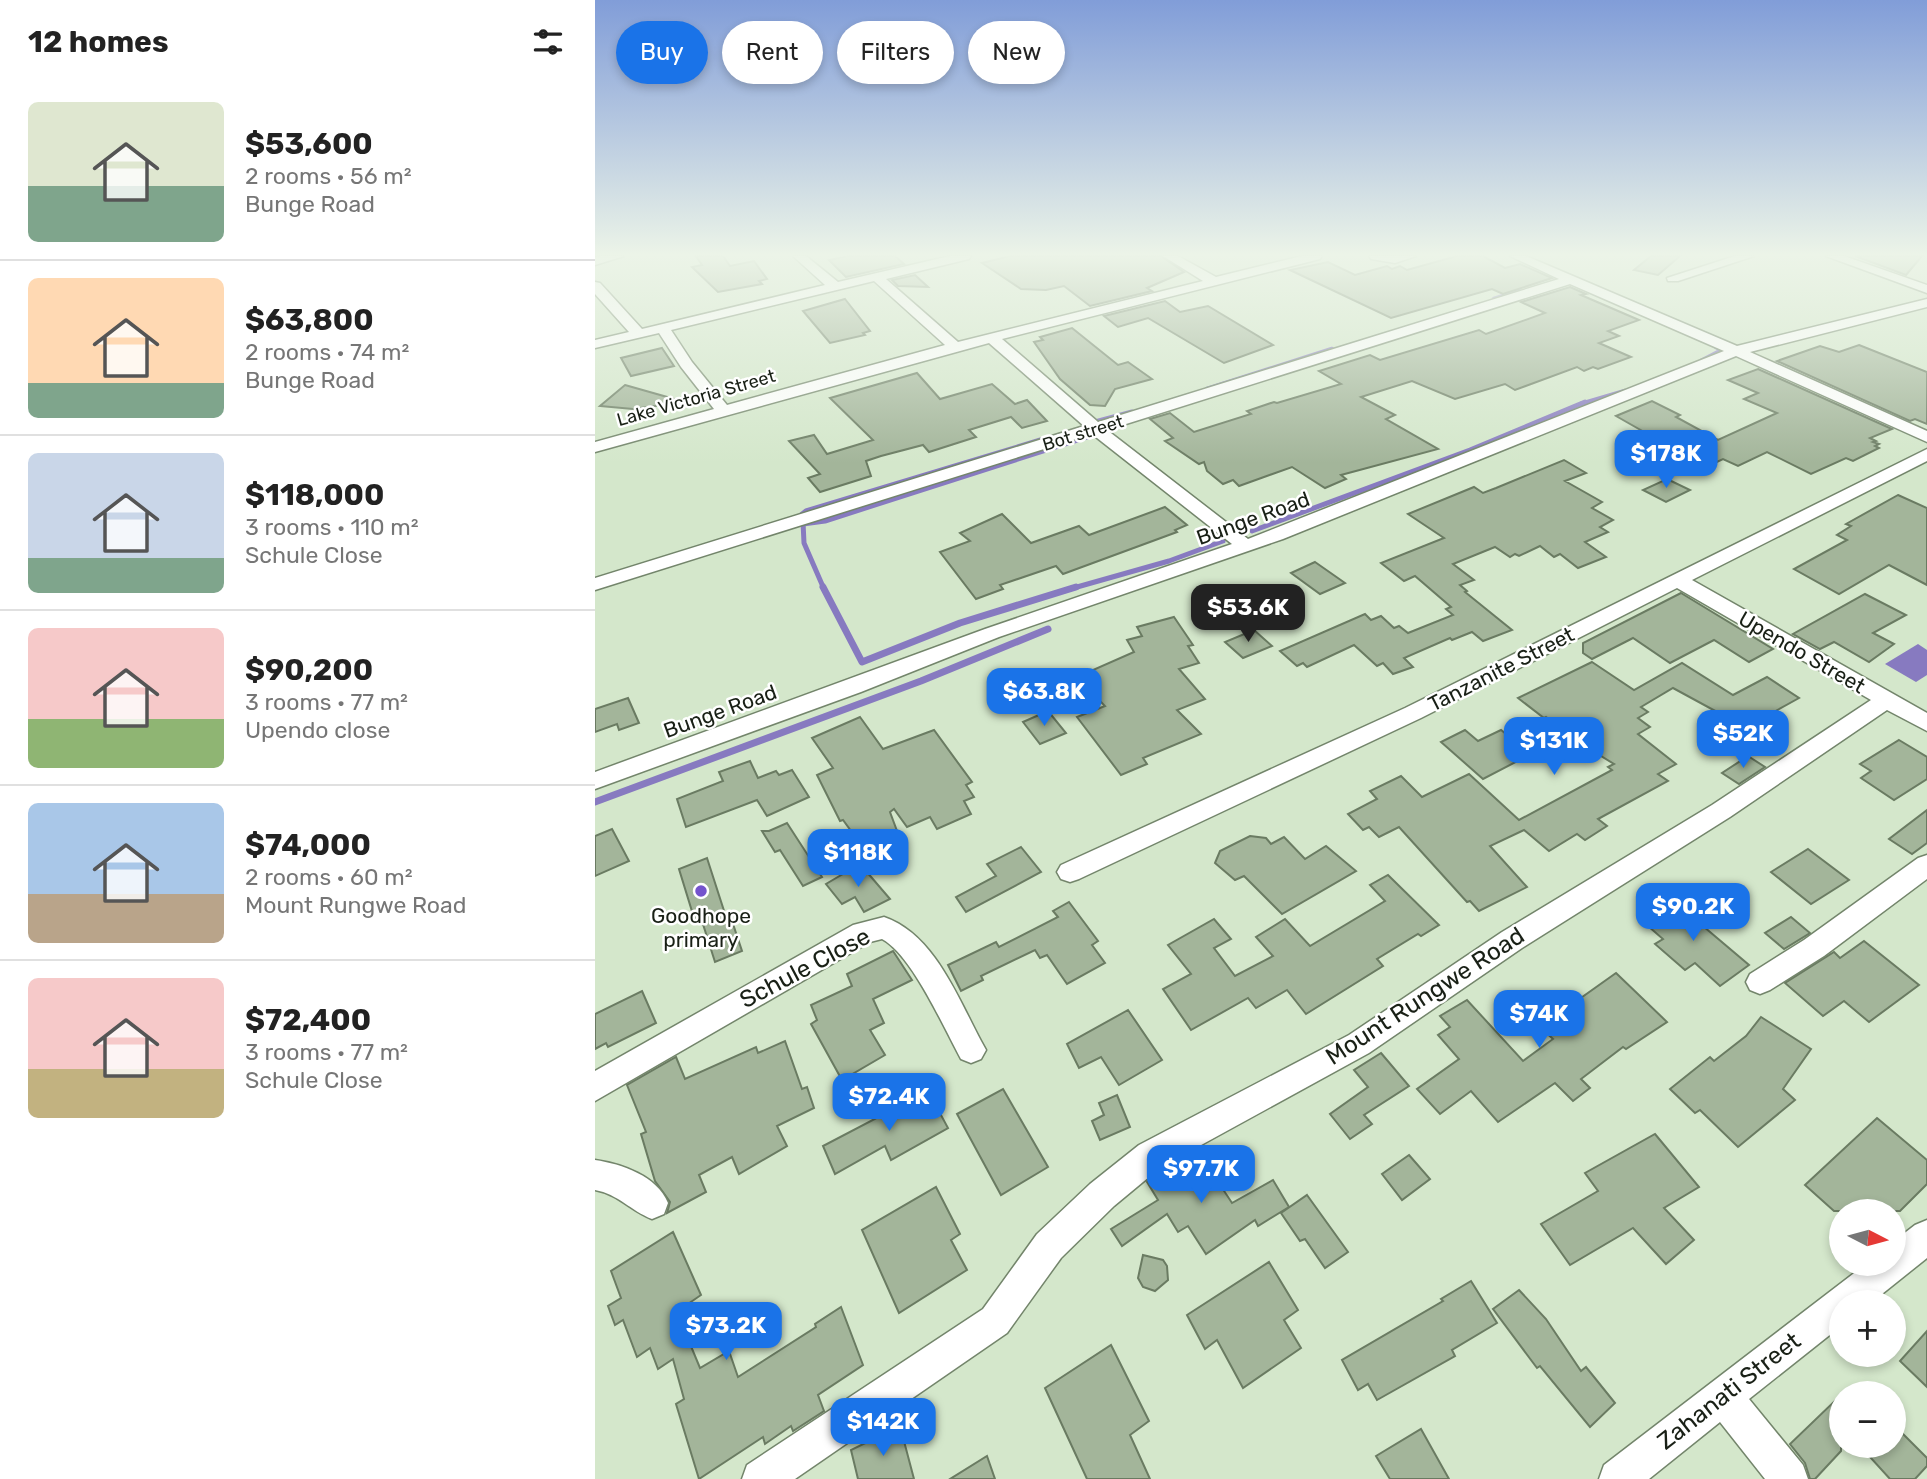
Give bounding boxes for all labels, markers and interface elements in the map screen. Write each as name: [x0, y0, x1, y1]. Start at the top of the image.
chip: Buy: [616, 21, 708, 84]
chip: Rent: [722, 21, 823, 84]
chip: Filters: [837, 21, 954, 84]
chip: New: [968, 21, 1065, 84]
icon: filters: [529, 23, 567, 61]
text: 12 homes: [28, 24, 169, 60]
text: $53,600: [245, 126, 373, 162]
icon: home: [84, 130, 168, 214]
text: 2 rooms · 56 m²: [245, 162, 412, 190]
text: Bunge Road: [245, 190, 375, 218]
text: $63,800: [245, 302, 374, 338]
icon: home: [84, 306, 168, 390]
text: 2 rooms · 74 m²: [245, 338, 409, 366]
street label: Lake Victoria Street: [614, 365, 778, 431]
text: Bunge Road: [245, 366, 375, 394]
street label: Bot street: [1040, 410, 1126, 456]
pin: $178K: [1617, 430, 1715, 490]
text: $178K: [1631, 439, 1701, 467]
text: $118,000: [245, 477, 384, 513]
icon: home: [84, 481, 168, 565]
street label: Bunge Road: [1193, 486, 1313, 550]
text: 3 rooms · 110 m²: [245, 513, 419, 541]
text: Schule Close: [245, 541, 383, 569]
pin: $53.6K: [1191, 584, 1305, 644]
text: $53.6K: [1207, 593, 1289, 621]
street label: Upendo Street: [1734, 606, 1870, 698]
street label: Tanzanite Street: [1424, 621, 1578, 717]
text: $90,200: [245, 652, 373, 688]
icon: home: [84, 656, 168, 740]
pin: $63.8K: [987, 668, 1101, 728]
text: $63.8K: [1003, 677, 1085, 705]
street label: Bunge Road: [660, 679, 780, 743]
text: 3 rooms · 77 m²: [245, 688, 408, 716]
pin: $52K: [1702, 710, 1784, 770]
text: Upendo close: [245, 716, 390, 744]
pin: $131K: [1505, 718, 1603, 777]
text: $52K: [1713, 719, 1773, 747]
text: $131K: [1520, 726, 1588, 754]
text: $74,000: [245, 827, 371, 863]
pin: $118K: [809, 830, 907, 889]
icon: home: [84, 831, 168, 915]
text: $118K: [823, 838, 893, 866]
text: 2 rooms · 60 m²: [245, 863, 413, 891]
marker: Goodhope primary: [693, 883, 709, 899]
pin: $90.2K: [1636, 884, 1750, 943]
text: Mount Rungwe Road: [245, 891, 466, 919]
text: $90.2K: [1652, 892, 1734, 920]
place label: Goodhope primary: [651, 903, 751, 952]
street label: Mount Rungwe Road: [1320, 921, 1530, 1071]
street label: Schule Close: [735, 922, 875, 1014]
pin: $74K: [1498, 990, 1580, 1050]
text: $74K: [1510, 999, 1568, 1027]
text: $72,400: [245, 1002, 371, 1038]
icon: home: [84, 1006, 168, 1090]
text: 3 rooms · 77 m²: [245, 1038, 408, 1066]
text: Schule Close: [245, 1066, 383, 1094]
pin: $72.4K: [832, 1074, 946, 1133]
text: $72.4K: [849, 1082, 929, 1110]
pin: $97.7K: [1144, 1146, 1258, 1205]
text: $97.7K: [1163, 1154, 1239, 1182]
north arrow: [1829, 1199, 1906, 1276]
map controls: [1829, 1199, 1906, 1458]
button: +: [1829, 1290, 1906, 1367]
pin: $73.2K: [669, 1302, 783, 1362]
text: $73.2K: [686, 1311, 766, 1339]
street label: Zahanati Street: [1652, 1327, 1806, 1455]
button: −: [1829, 1381, 1906, 1458]
pin: $142K: [834, 1398, 932, 1458]
text: $142K: [847, 1407, 919, 1435]

